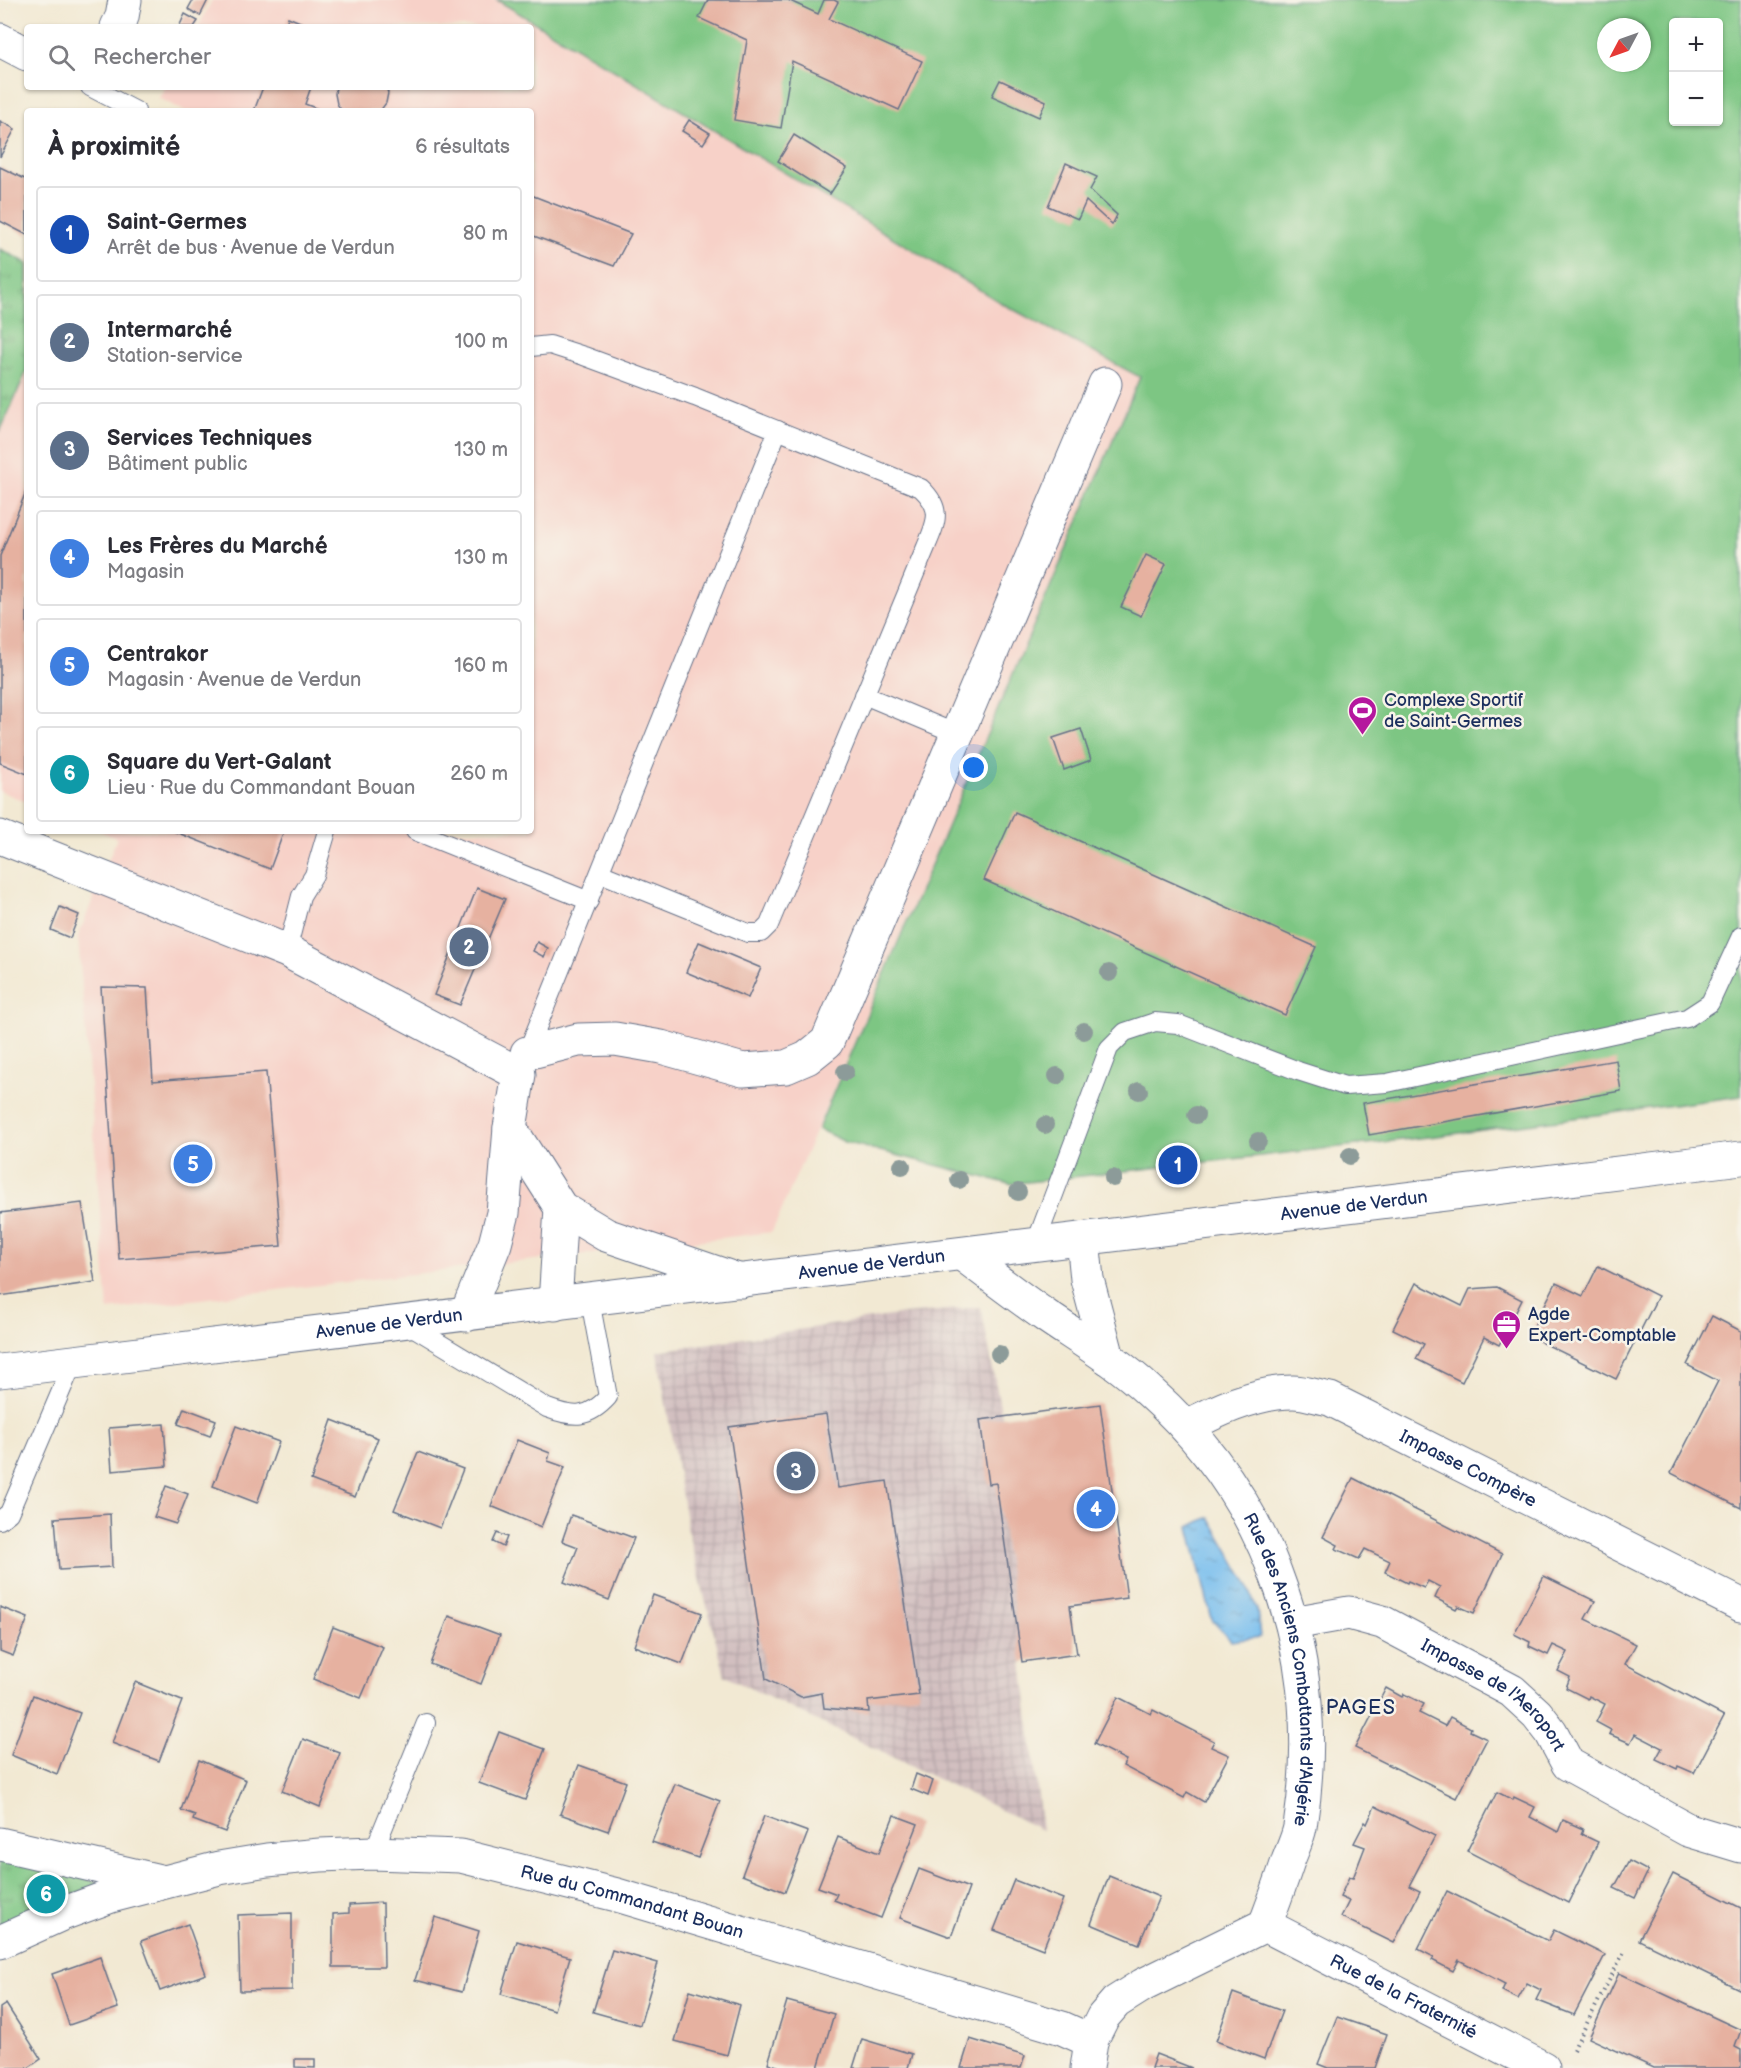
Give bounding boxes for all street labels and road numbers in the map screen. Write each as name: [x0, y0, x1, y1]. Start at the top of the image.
street label: Avenue de Verdun: [1279, 1186, 1429, 1225]
street label: Avenue de Verdun: [797, 1245, 946, 1284]
street label: Avenue de Verdun: [314, 1304, 464, 1343]
street label: Impasse Compère: [1396, 1425, 1541, 1512]
street label: Rue des Anciens Combattants d'Algérie: [1239, 1509, 1317, 1828]
street label: Impasse de l'Aeroport: [1418, 1634, 1570, 1755]
street label: Rue du Commandant Bouan: [518, 1861, 746, 1943]
street label: Rue de la Fraternité: [1327, 1950, 1481, 2043]

